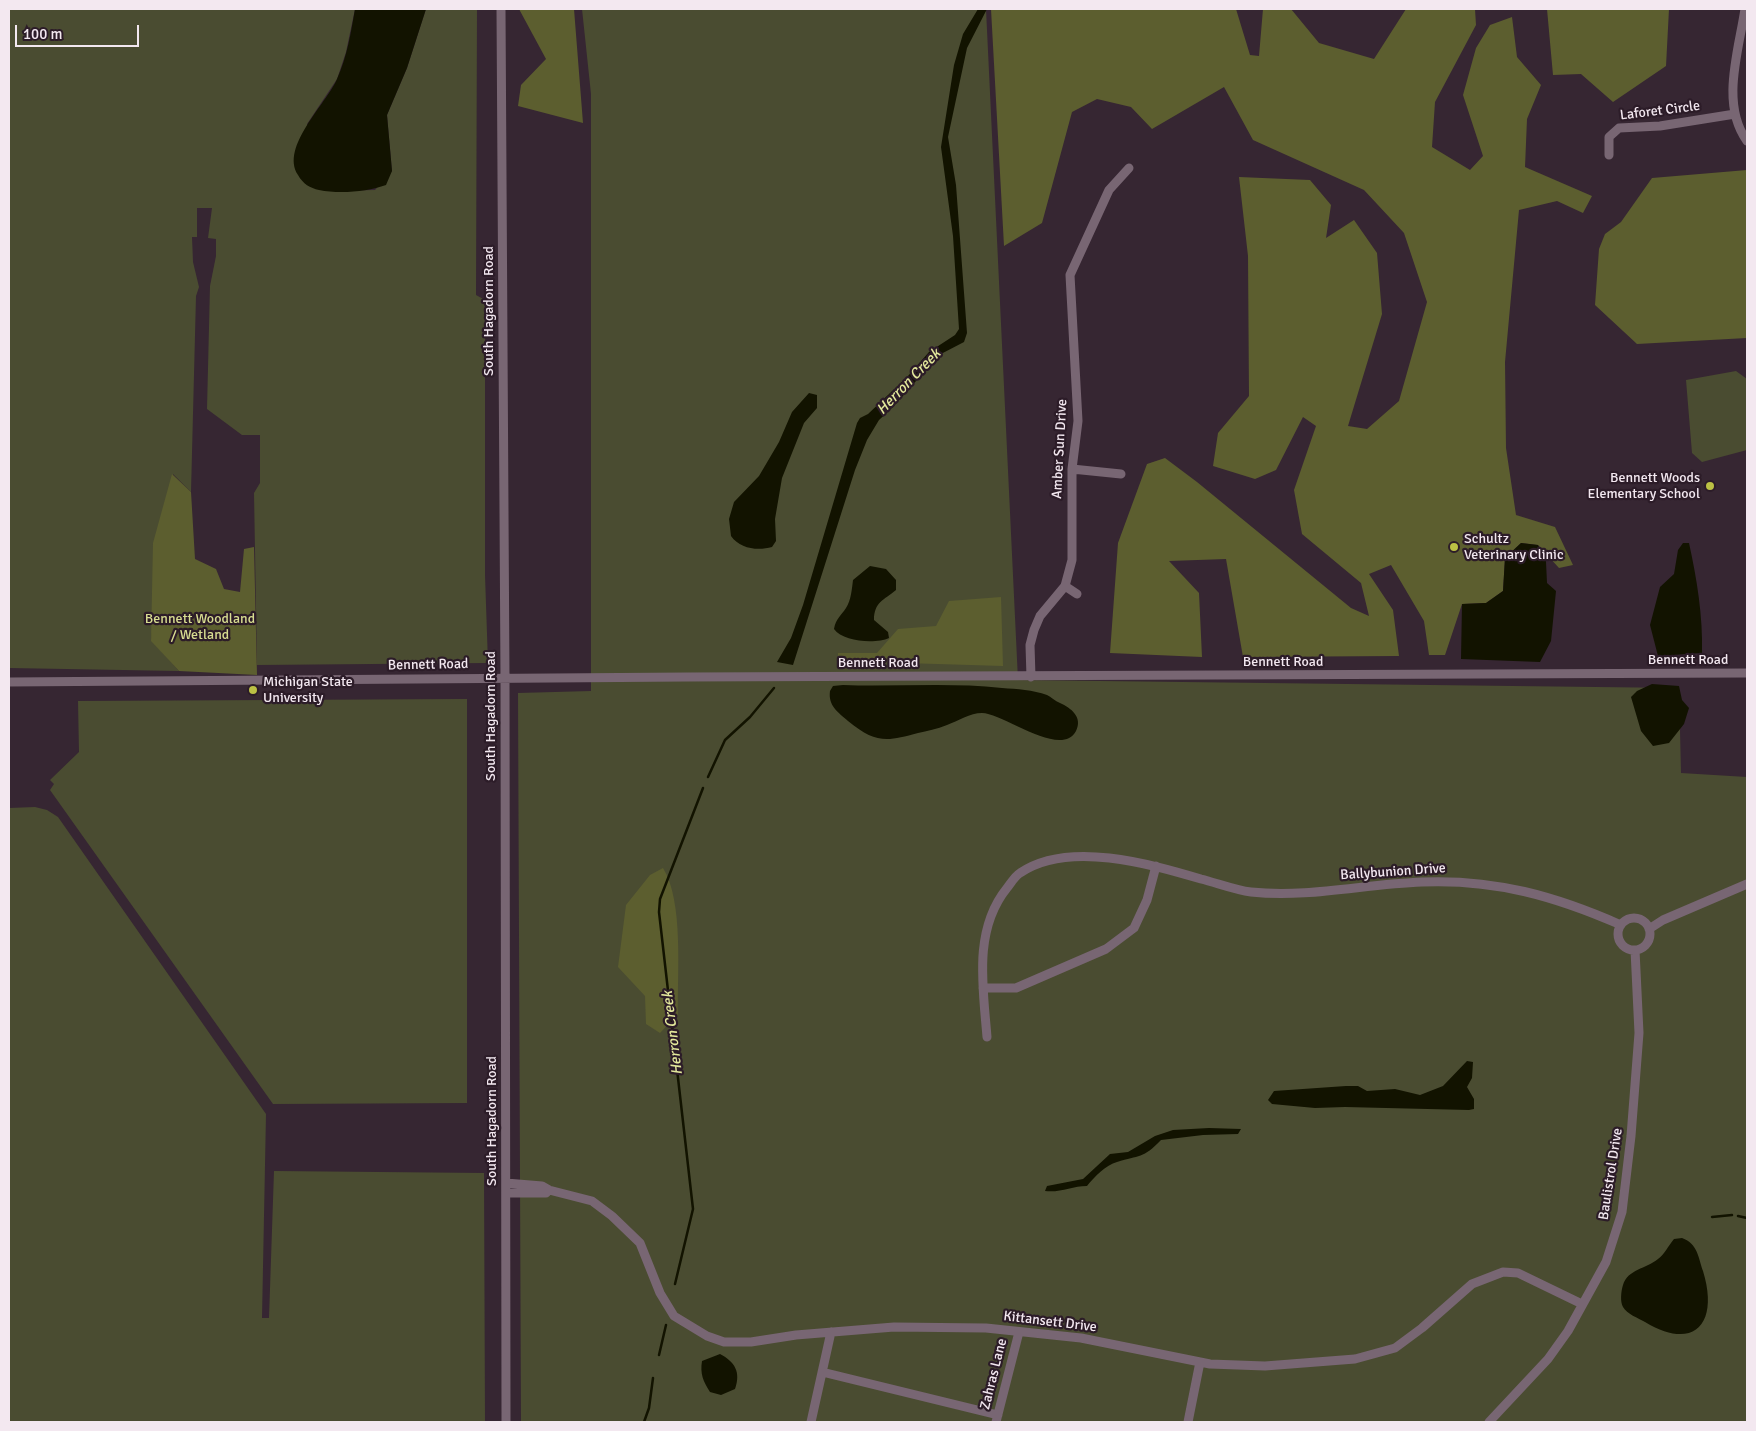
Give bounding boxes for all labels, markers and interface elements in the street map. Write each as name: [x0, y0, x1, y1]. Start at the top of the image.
scale bar: [18, 15, 141, 47]
text: 100 m: [23, 25, 63, 43]
street label: Laforet Circle: [1619, 98, 1701, 124]
street label: South Hagadorn Road: [481, 246, 497, 376]
water label: Herron Creek: [873, 345, 945, 419]
street label: Amber Sun Drive: [1049, 399, 1071, 499]
place label: Bennett Woods Elementary School: [1587, 470, 1700, 502]
marker: Bennett Woods Elementary School: [1704, 480, 1716, 492]
place label: Schultz Veterinary Clinic: [1464, 531, 1563, 564]
marker: Schultz Veterinary Clinic: [1448, 541, 1460, 553]
park label: Bennett Woodland / Wetland: [145, 611, 255, 644]
street label: South Hagadorn Road: [483, 651, 499, 781]
street label: Bennett Road: [1648, 652, 1728, 668]
street label: Bennett Road: [1243, 654, 1323, 670]
street label: Bennett Road: [838, 655, 918, 671]
street label: Bennett Road: [388, 656, 468, 674]
place label: Michigan State University: [263, 674, 353, 706]
marker: Michigan State University: [247, 684, 259, 696]
street label: Ballybunion Drive: [1340, 860, 1446, 884]
water label: Herron Creek: [659, 990, 687, 1076]
street label: South Hagadorn Road: [484, 1056, 500, 1186]
street label: Baulistrol Drive: [1595, 1127, 1627, 1221]
street label: Kittansett Drive: [1002, 1308, 1098, 1336]
street label: Zahras Lane: [977, 1337, 1011, 1411]

